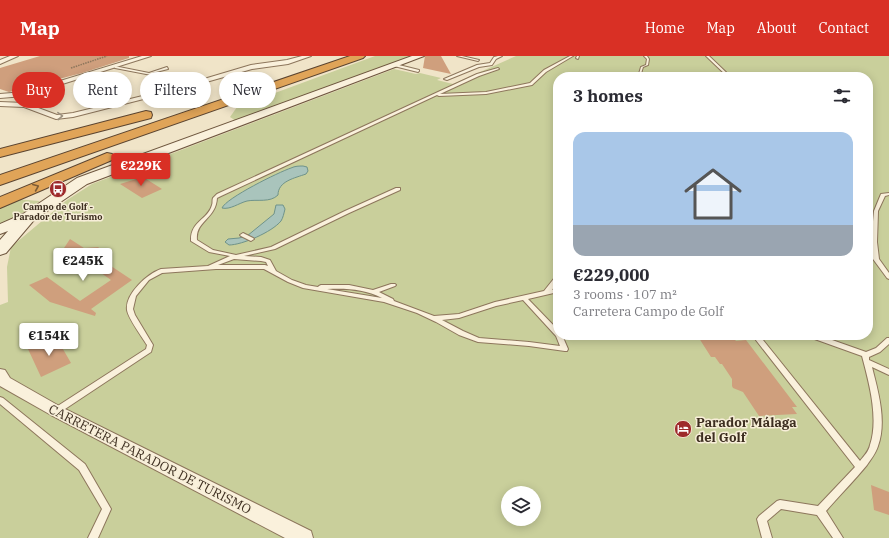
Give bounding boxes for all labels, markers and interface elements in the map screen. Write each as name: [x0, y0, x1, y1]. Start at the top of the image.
text: Map: [20, 16, 60, 40]
text: Home: [645, 19, 684, 37]
text: Map: [706, 19, 735, 37]
text: About: [757, 19, 796, 37]
text: Contact: [818, 19, 869, 37]
chip: Buy: [12, 72, 65, 108]
chip: Rent: [73, 72, 132, 108]
chip: Filters: [140, 72, 211, 108]
chip: New: [219, 72, 276, 108]
text: 3 homes: [573, 85, 643, 107]
icon: filters: [831, 85, 853, 107]
one-way arrow: [57, 111, 63, 120]
pin: €229K: [113, 153, 169, 187]
text: €229K: [120, 157, 162, 174]
icon: home: [677, 158, 749, 230]
bus stop icon: Campo de Golf - Parador de Turismo: [48, 179, 68, 199]
one-way arrow: [32, 184, 39, 192]
place label: Campo de Golf - Parador de Turismo: [13, 201, 103, 222]
pin: €245K: [55, 248, 111, 282]
text: €245K: [62, 252, 104, 269]
text: €229,000: [573, 264, 650, 286]
text: 3 rooms · 107 m²: [573, 286, 677, 303]
text: Carretera Campo de Golf: [573, 303, 724, 320]
pin: €154K: [21, 323, 77, 357]
text: €154K: [28, 327, 70, 344]
street label: CARRETERA PARADOR DE TURISMO: [46, 400, 254, 518]
place label: Parador Málaga del Golf: [696, 414, 797, 446]
hotel icon: Parador Málaga del Golf: [673, 419, 693, 439]
map controls: [501, 486, 541, 526]
button: layers: [501, 486, 541, 526]

